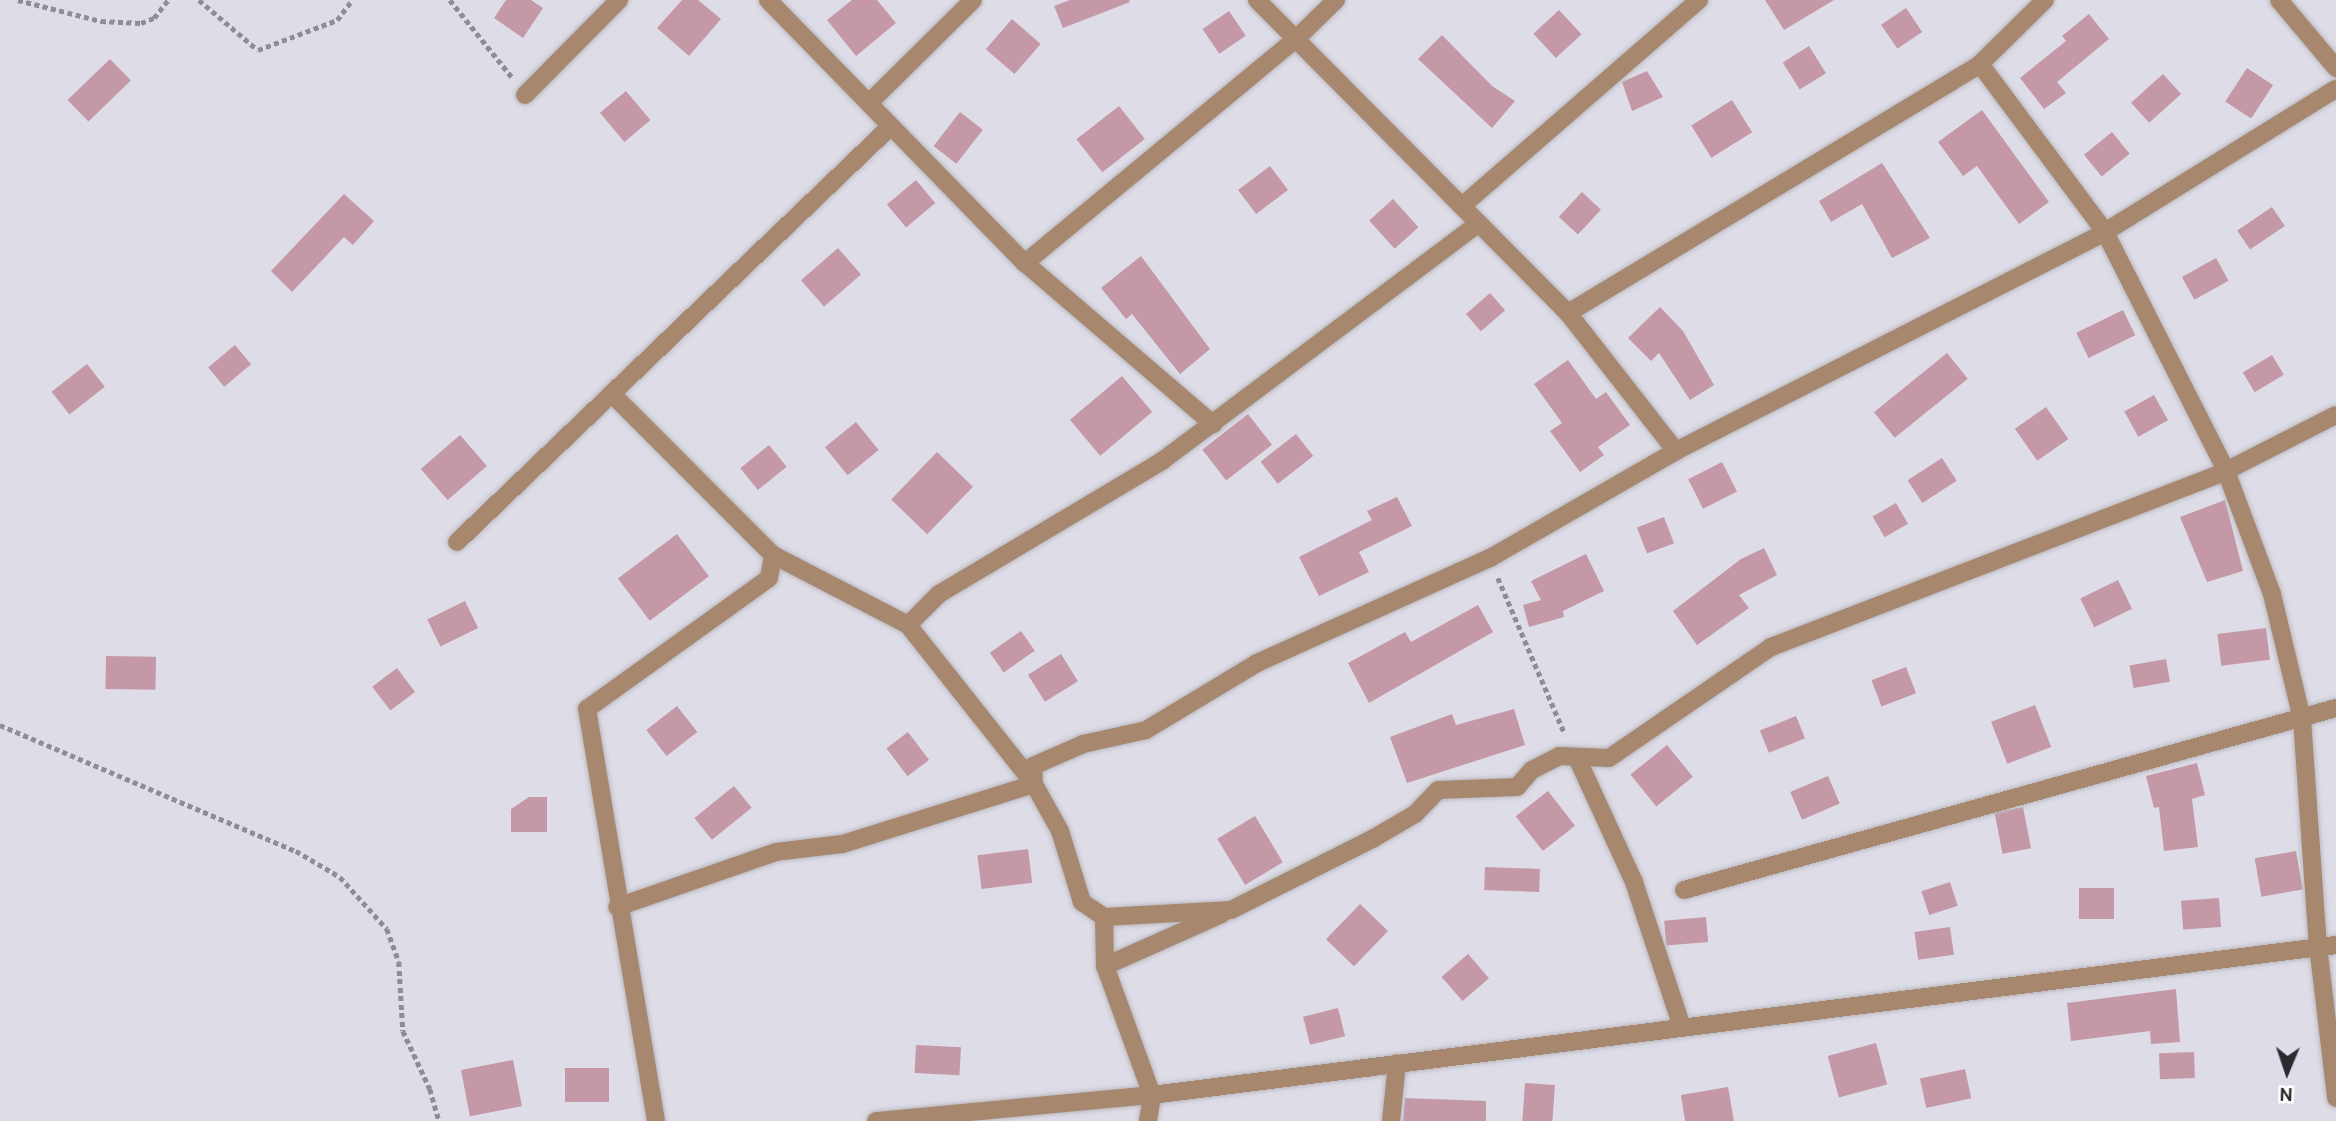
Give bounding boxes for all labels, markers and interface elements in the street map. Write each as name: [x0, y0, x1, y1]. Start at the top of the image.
north arrow: [2252, 1037, 2322, 1107]
text: N: [2279, 1081, 2294, 1105]

